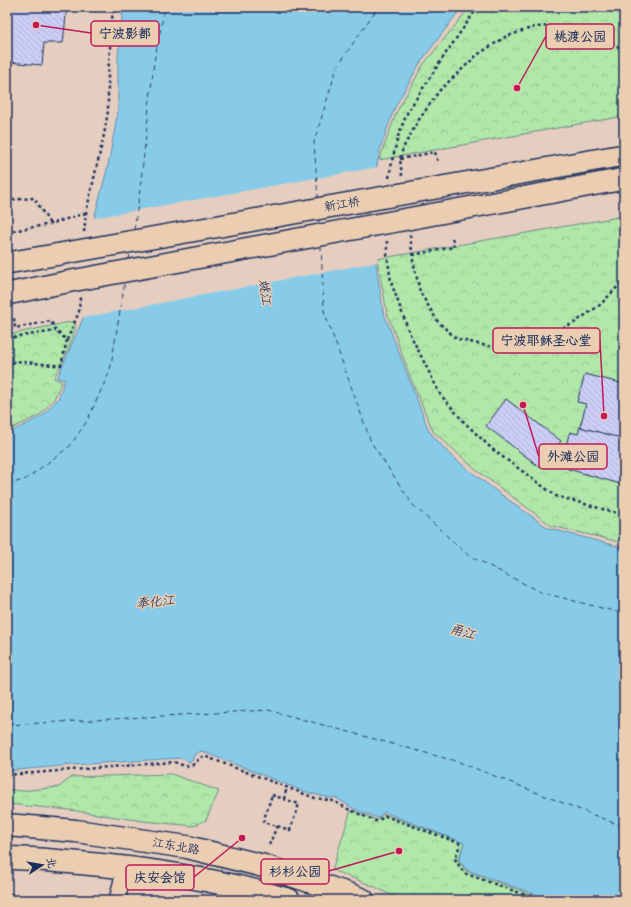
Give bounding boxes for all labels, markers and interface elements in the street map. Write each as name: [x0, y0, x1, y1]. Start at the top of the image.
callout: 宁波影都: [91, 21, 159, 46]
callout: 桃渡公园: [546, 24, 614, 49]
text: 宁波影都: [99, 25, 151, 43]
text: 桃渡公园: [554, 28, 606, 46]
street label: 新江桥: [323, 193, 362, 216]
water label: 姚江: [254, 278, 276, 307]
callout: 宁波耶稣圣心堂: [493, 328, 600, 353]
text: 宁波耶稣圣心堂: [500, 332, 592, 350]
callout: 外滩公园: [539, 444, 607, 469]
text: 外滩公园: [547, 448, 599, 466]
water label: 奉化江: [135, 591, 176, 613]
water label: 甬江: [448, 620, 479, 644]
street label: 江东北路: [151, 834, 201, 859]
north arrow: [22, 845, 62, 885]
text: 北: [43, 856, 60, 870]
callout: 杉杉公园: [261, 859, 329, 884]
text: 杉杉公园: [269, 863, 321, 881]
callout: 庆安会馆: [126, 865, 194, 890]
text: 庆安会馆: [134, 869, 186, 887]

